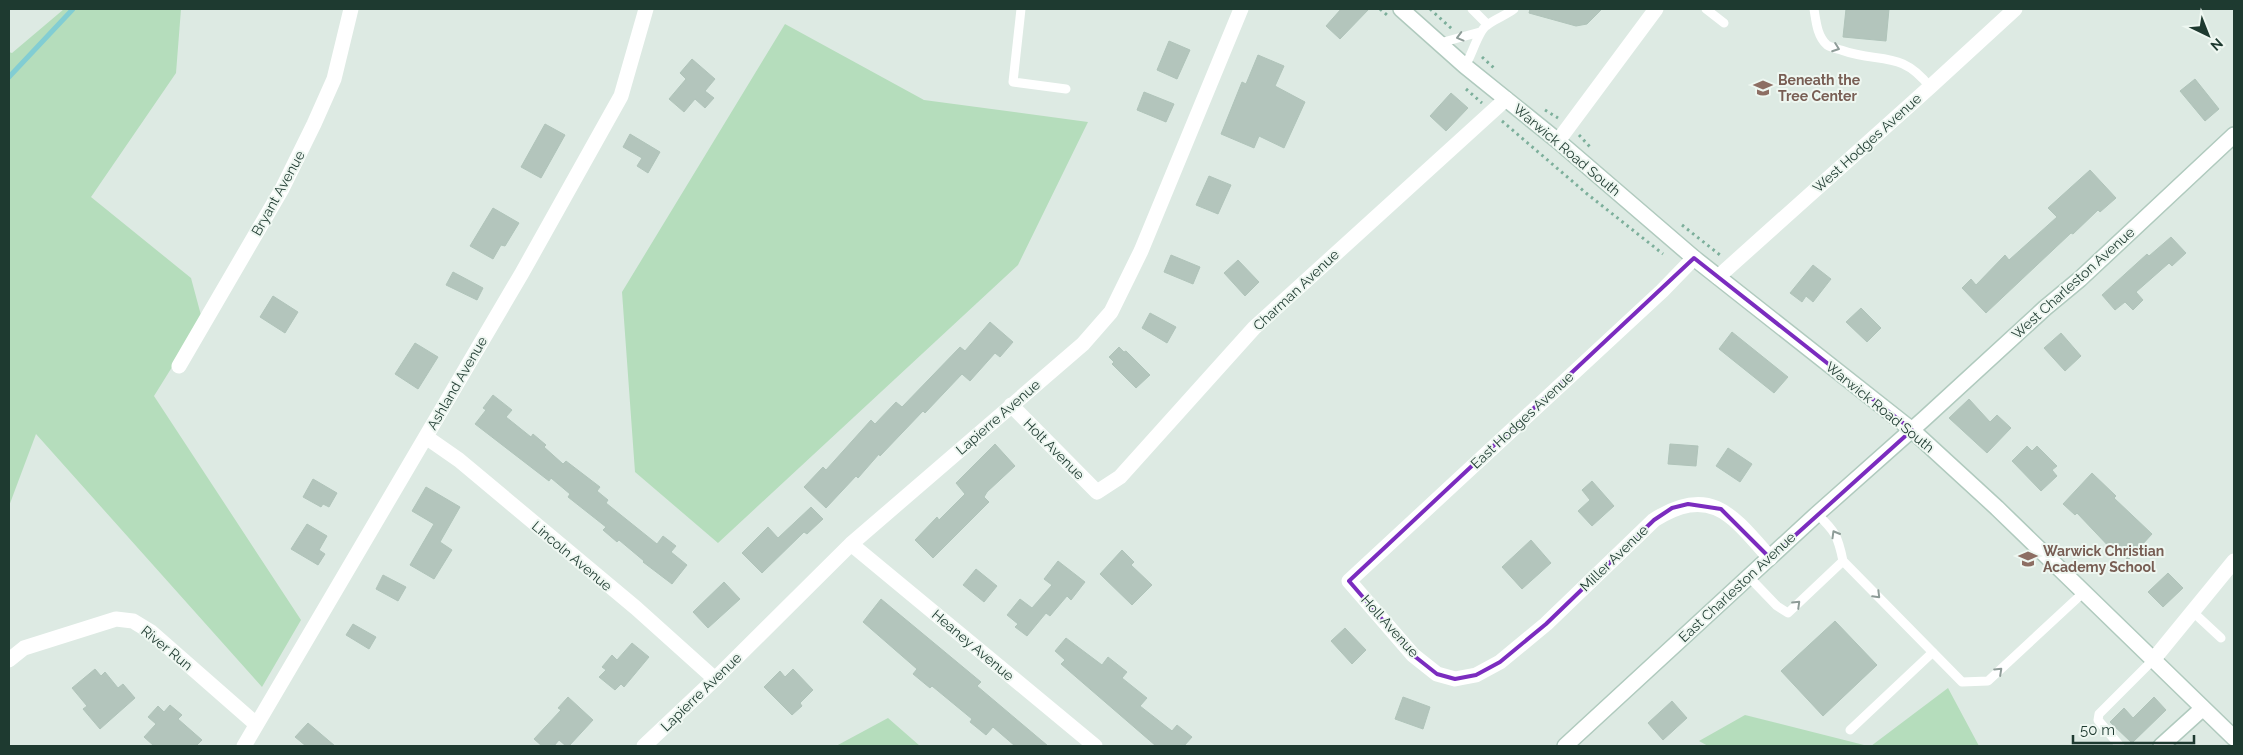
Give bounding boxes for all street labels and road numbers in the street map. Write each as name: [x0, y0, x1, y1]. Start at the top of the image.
street label: West Hodges Avenue: [1810, 90, 1924, 196]
street label: Warwick Road South: [1510, 101, 1624, 199]
street label: Bryant Avenue: [248, 148, 308, 238]
street label: West Charleston Avenue: [2008, 224, 2138, 342]
street label: Charman Avenue: [1250, 246, 1342, 334]
street label: Ashland Avenue: [424, 334, 490, 432]
street label: Warwick Road South: [1823, 358, 1937, 456]
street label: East Hodges Avenue: [1467, 368, 1577, 472]
street label: Lapierre Avenue: [953, 376, 1043, 458]
street label: Holt Avenue: [1020, 415, 1088, 483]
street label: Lincoln Avenue: [529, 518, 615, 594]
street label: Miller Avenue: [1577, 522, 1651, 594]
street label: East Charleston Avenue: [1675, 529, 1799, 645]
street label: Holl Avenue: [1358, 592, 1422, 660]
street label: Heaney Avenue: [929, 606, 1017, 684]
street label: River Run: [138, 623, 196, 673]
street label: Lapierre Avenue: [657, 649, 745, 735]

